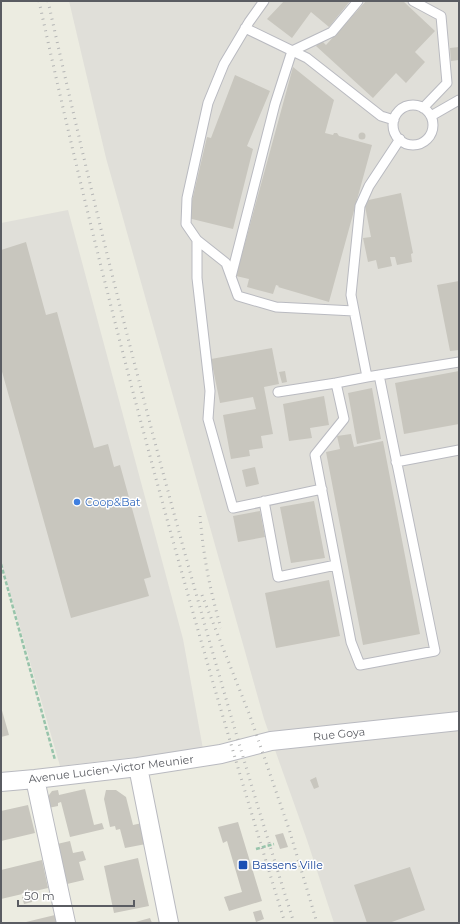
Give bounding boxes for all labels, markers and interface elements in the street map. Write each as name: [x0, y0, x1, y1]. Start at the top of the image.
place label: Coop&Bat: [85, 495, 141, 509]
marker: Coop&Bat: [72, 497, 82, 507]
street label: Rue Goya: [312, 724, 366, 744]
street label: Avenue Lucien-Victor Meunier: [28, 752, 194, 786]
place label: Bassens Ville: [252, 858, 323, 872]
marker: Bassens Ville: [237, 859, 249, 871]
scale bar: [18, 882, 134, 908]
text: 50 m: [24, 888, 55, 903]

